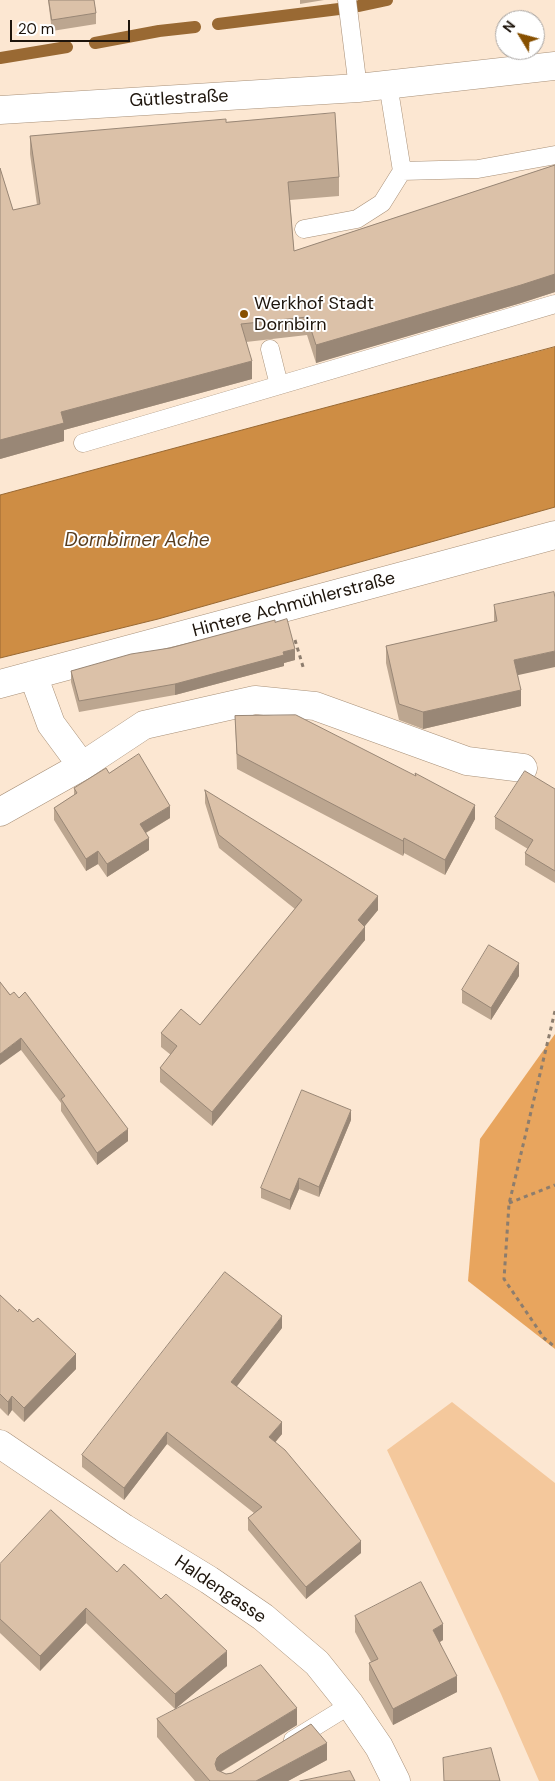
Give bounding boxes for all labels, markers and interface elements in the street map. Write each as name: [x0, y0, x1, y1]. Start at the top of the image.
scale bar: [12, 10, 132, 42]
north arrow: [495, 10, 545, 60]
text: N: [499, 17, 519, 36]
text: 20 m: [18, 19, 54, 39]
street label: Gütlestraße: [129, 86, 229, 112]
place label: Werkhof Stadt Dornbirn: [254, 293, 374, 336]
marker: Werkhof Stadt Dornbirn: [238, 308, 250, 320]
water label: Dornbirner Ache: [65, 530, 209, 552]
street label: Hintere Achmühlerstraße: [190, 568, 398, 642]
street label: Haldengasse: [170, 1551, 270, 1629]

